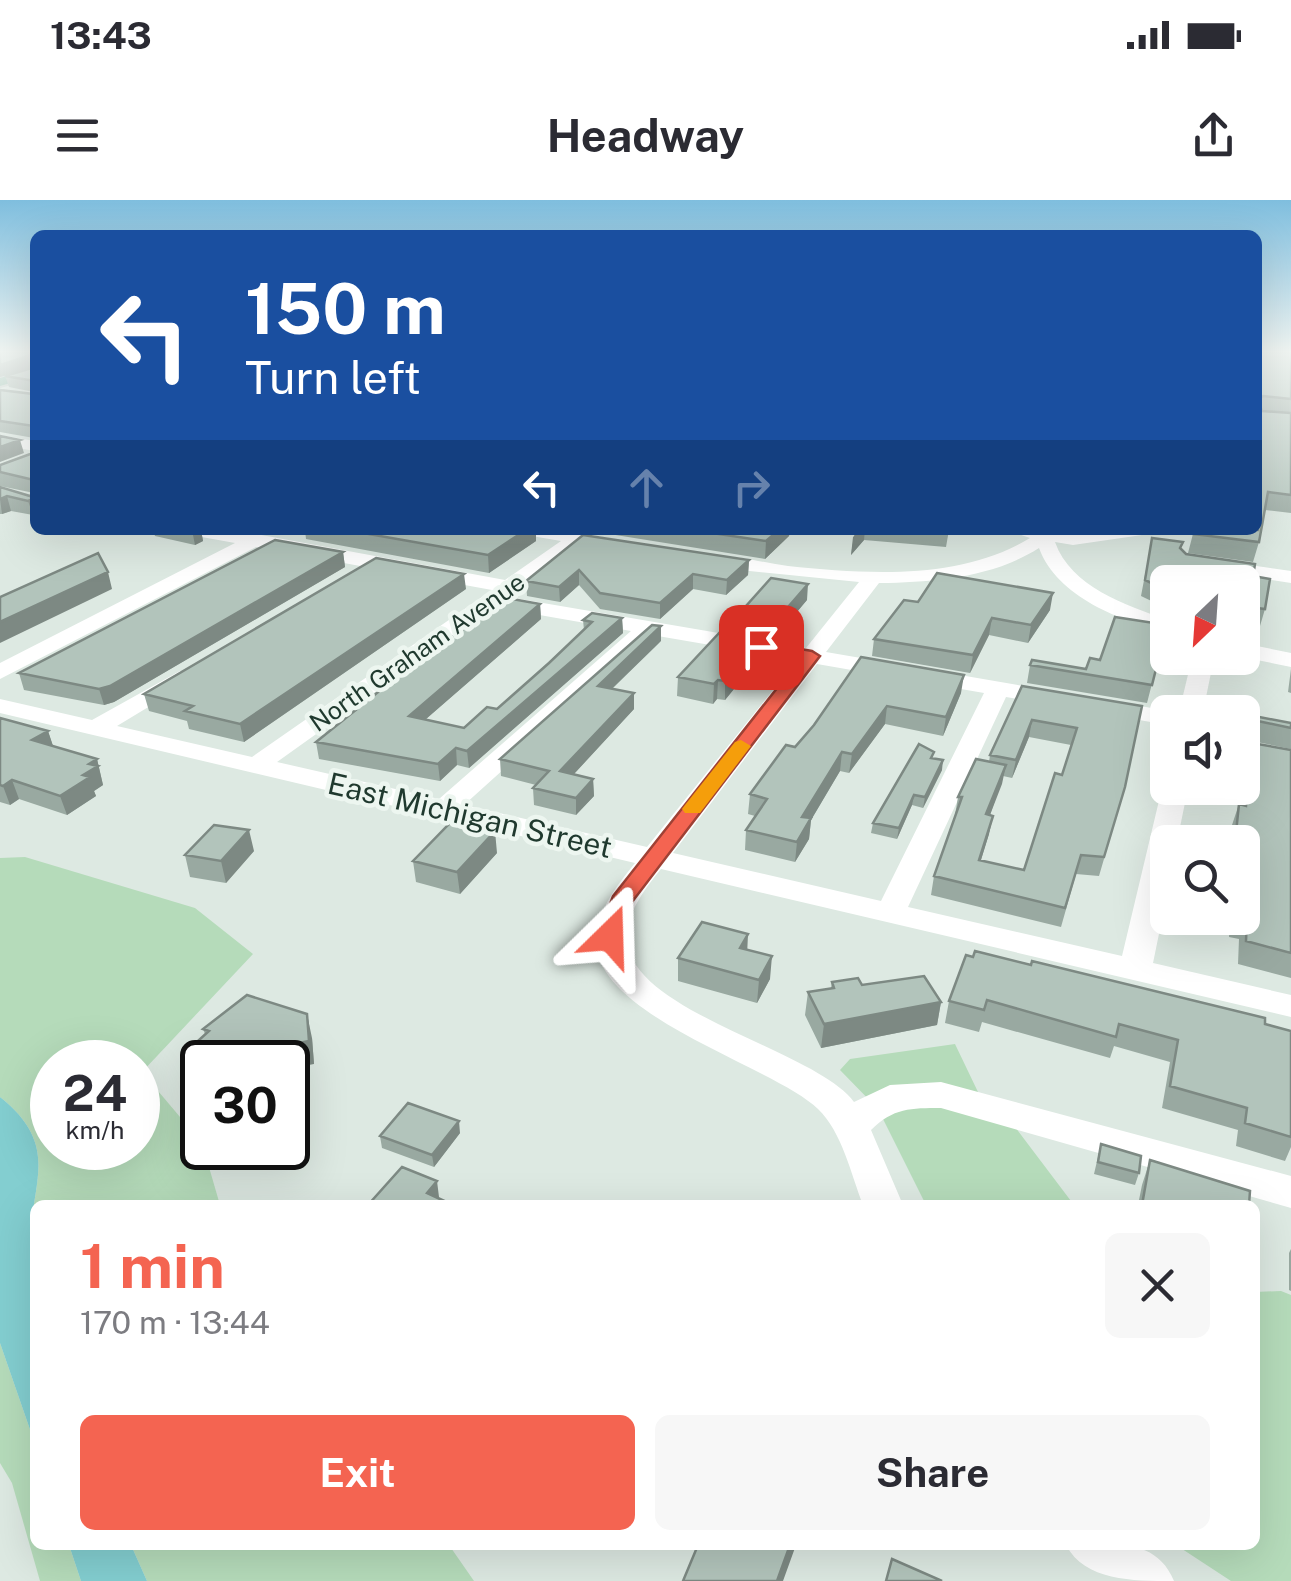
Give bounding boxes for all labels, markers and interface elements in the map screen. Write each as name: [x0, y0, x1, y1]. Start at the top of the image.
text: 13:43: [50, 13, 152, 58]
icon: menu: [50, 108, 105, 163]
icon: share: [1186, 108, 1241, 163]
text: Headway: [547, 109, 744, 162]
text: 150 m: [245, 267, 446, 350]
icon: left: [80, 270, 210, 400]
text: Turn left: [245, 351, 421, 404]
icon: left: [514, 460, 569, 515]
icon: ahead: [619, 460, 674, 515]
icon: right: [724, 460, 779, 515]
north arrow: [1150, 565, 1260, 675]
map controls: [1150, 565, 1260, 935]
street label: North Graham Avenue: [304, 566, 530, 738]
pin: [719, 605, 804, 690]
icon: arrive: [734, 620, 789, 675]
button: sound: [1150, 695, 1260, 805]
street label: East Michigan Street: [324, 765, 616, 865]
button: search: [1150, 825, 1260, 935]
position arrow: [558, 884, 662, 988]
speed limit sign: 30: [180, 1040, 310, 1170]
text: 24: [63, 1063, 127, 1122]
text: km/h: [66, 1115, 124, 1145]
text: 1 min: [80, 1231, 225, 1302]
button: close: [1105, 1233, 1210, 1338]
text: 170 m · 13:44: [80, 1304, 270, 1341]
button: Exit: [80, 1415, 635, 1530]
button: Share: [655, 1415, 1210, 1530]

